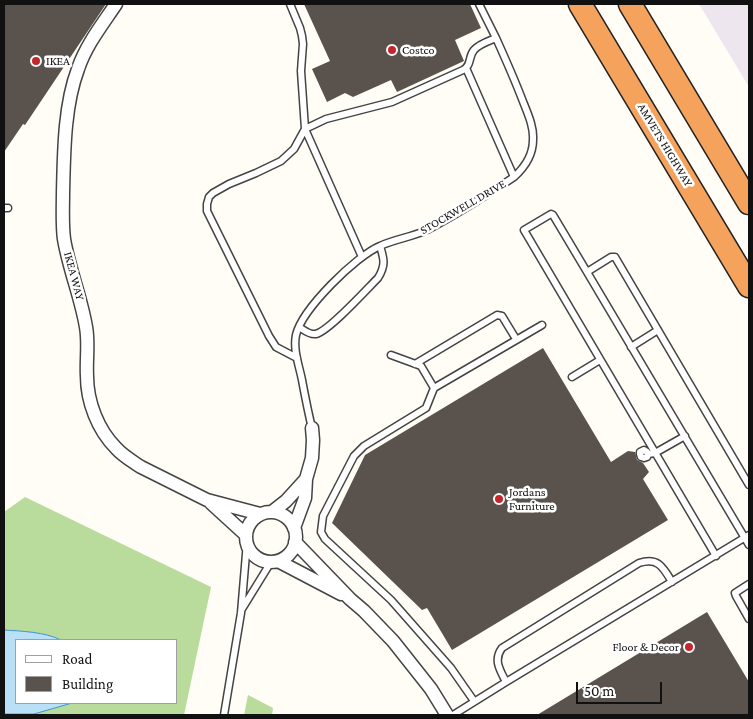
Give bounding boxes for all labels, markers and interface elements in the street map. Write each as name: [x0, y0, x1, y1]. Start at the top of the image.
place label: Costco: [402, 43, 434, 57]
marker: Costco: [386, 44, 398, 56]
place label: IKEA: [46, 54, 70, 68]
marker: IKEA: [30, 55, 42, 67]
street label: AMVETS HIGHWAY: [634, 101, 696, 189]
street label: STOCKWELL DRIVE: [417, 177, 509, 237]
street label: IKEA WAY: [61, 250, 87, 302]
place label: Jordans Furniture: [509, 485, 555, 513]
marker: Jordans Furniture: [493, 493, 505, 505]
legend: [15, 639, 178, 704]
place label: Floor & Decor: [612, 640, 679, 654]
marker: Floor & Decor: [683, 641, 695, 653]
text: Road: [62, 651, 92, 667]
scale bar: [578, 672, 664, 704]
text: Building: [62, 676, 113, 692]
text: 50 m: [584, 683, 614, 699]

